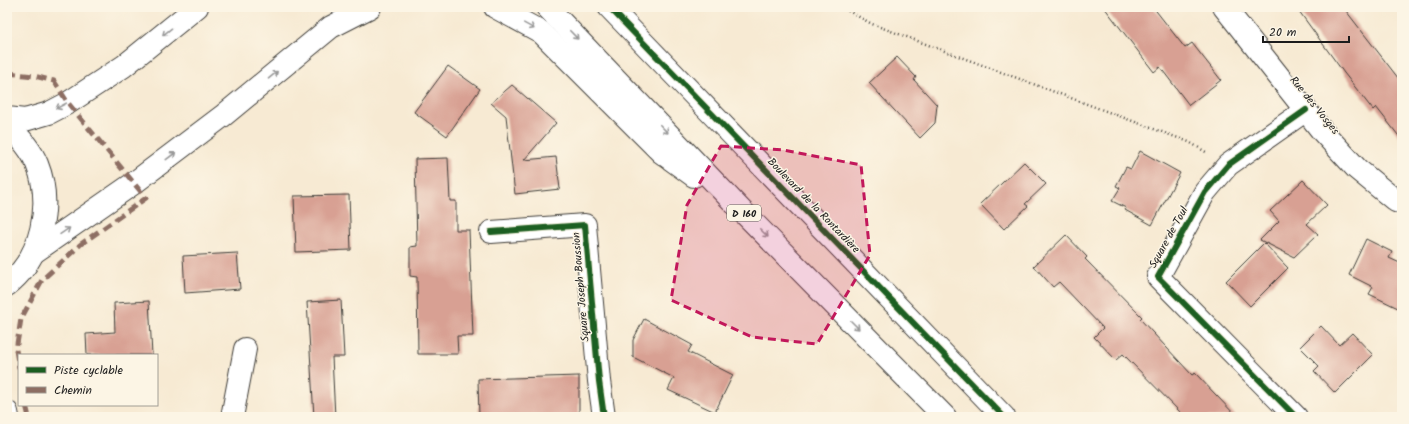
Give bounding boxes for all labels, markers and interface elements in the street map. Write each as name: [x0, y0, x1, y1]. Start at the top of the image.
scale bar: [1263, 18, 1349, 44]
one-way arrow: [523, 22, 535, 30]
text: 20 m: [1269, 23, 1297, 42]
one-way arrow: [162, 27, 173, 36]
one-way arrow: [569, 30, 579, 40]
one-way arrow: [268, 71, 279, 80]
street label: Rue des Vosges: [1285, 72, 1344, 139]
one-way arrow: [55, 103, 67, 111]
one-way arrow: [659, 124, 668, 134]
one-way arrow: [165, 151, 176, 160]
street label: Boulevard de la Rontardière: [763, 154, 864, 258]
street label: Square de Toul: [1144, 203, 1193, 272]
road number: D 160: [727, 205, 761, 221]
one-way arrow: [60, 227, 71, 236]
one-way arrow: [759, 228, 768, 238]
street label: Square Joseph Boussion: [567, 231, 595, 342]
one-way arrow: [850, 320, 860, 330]
legend: [18, 354, 158, 406]
text: Piste cyclable: [54, 361, 123, 380]
text: Chemin: [54, 381, 92, 400]

